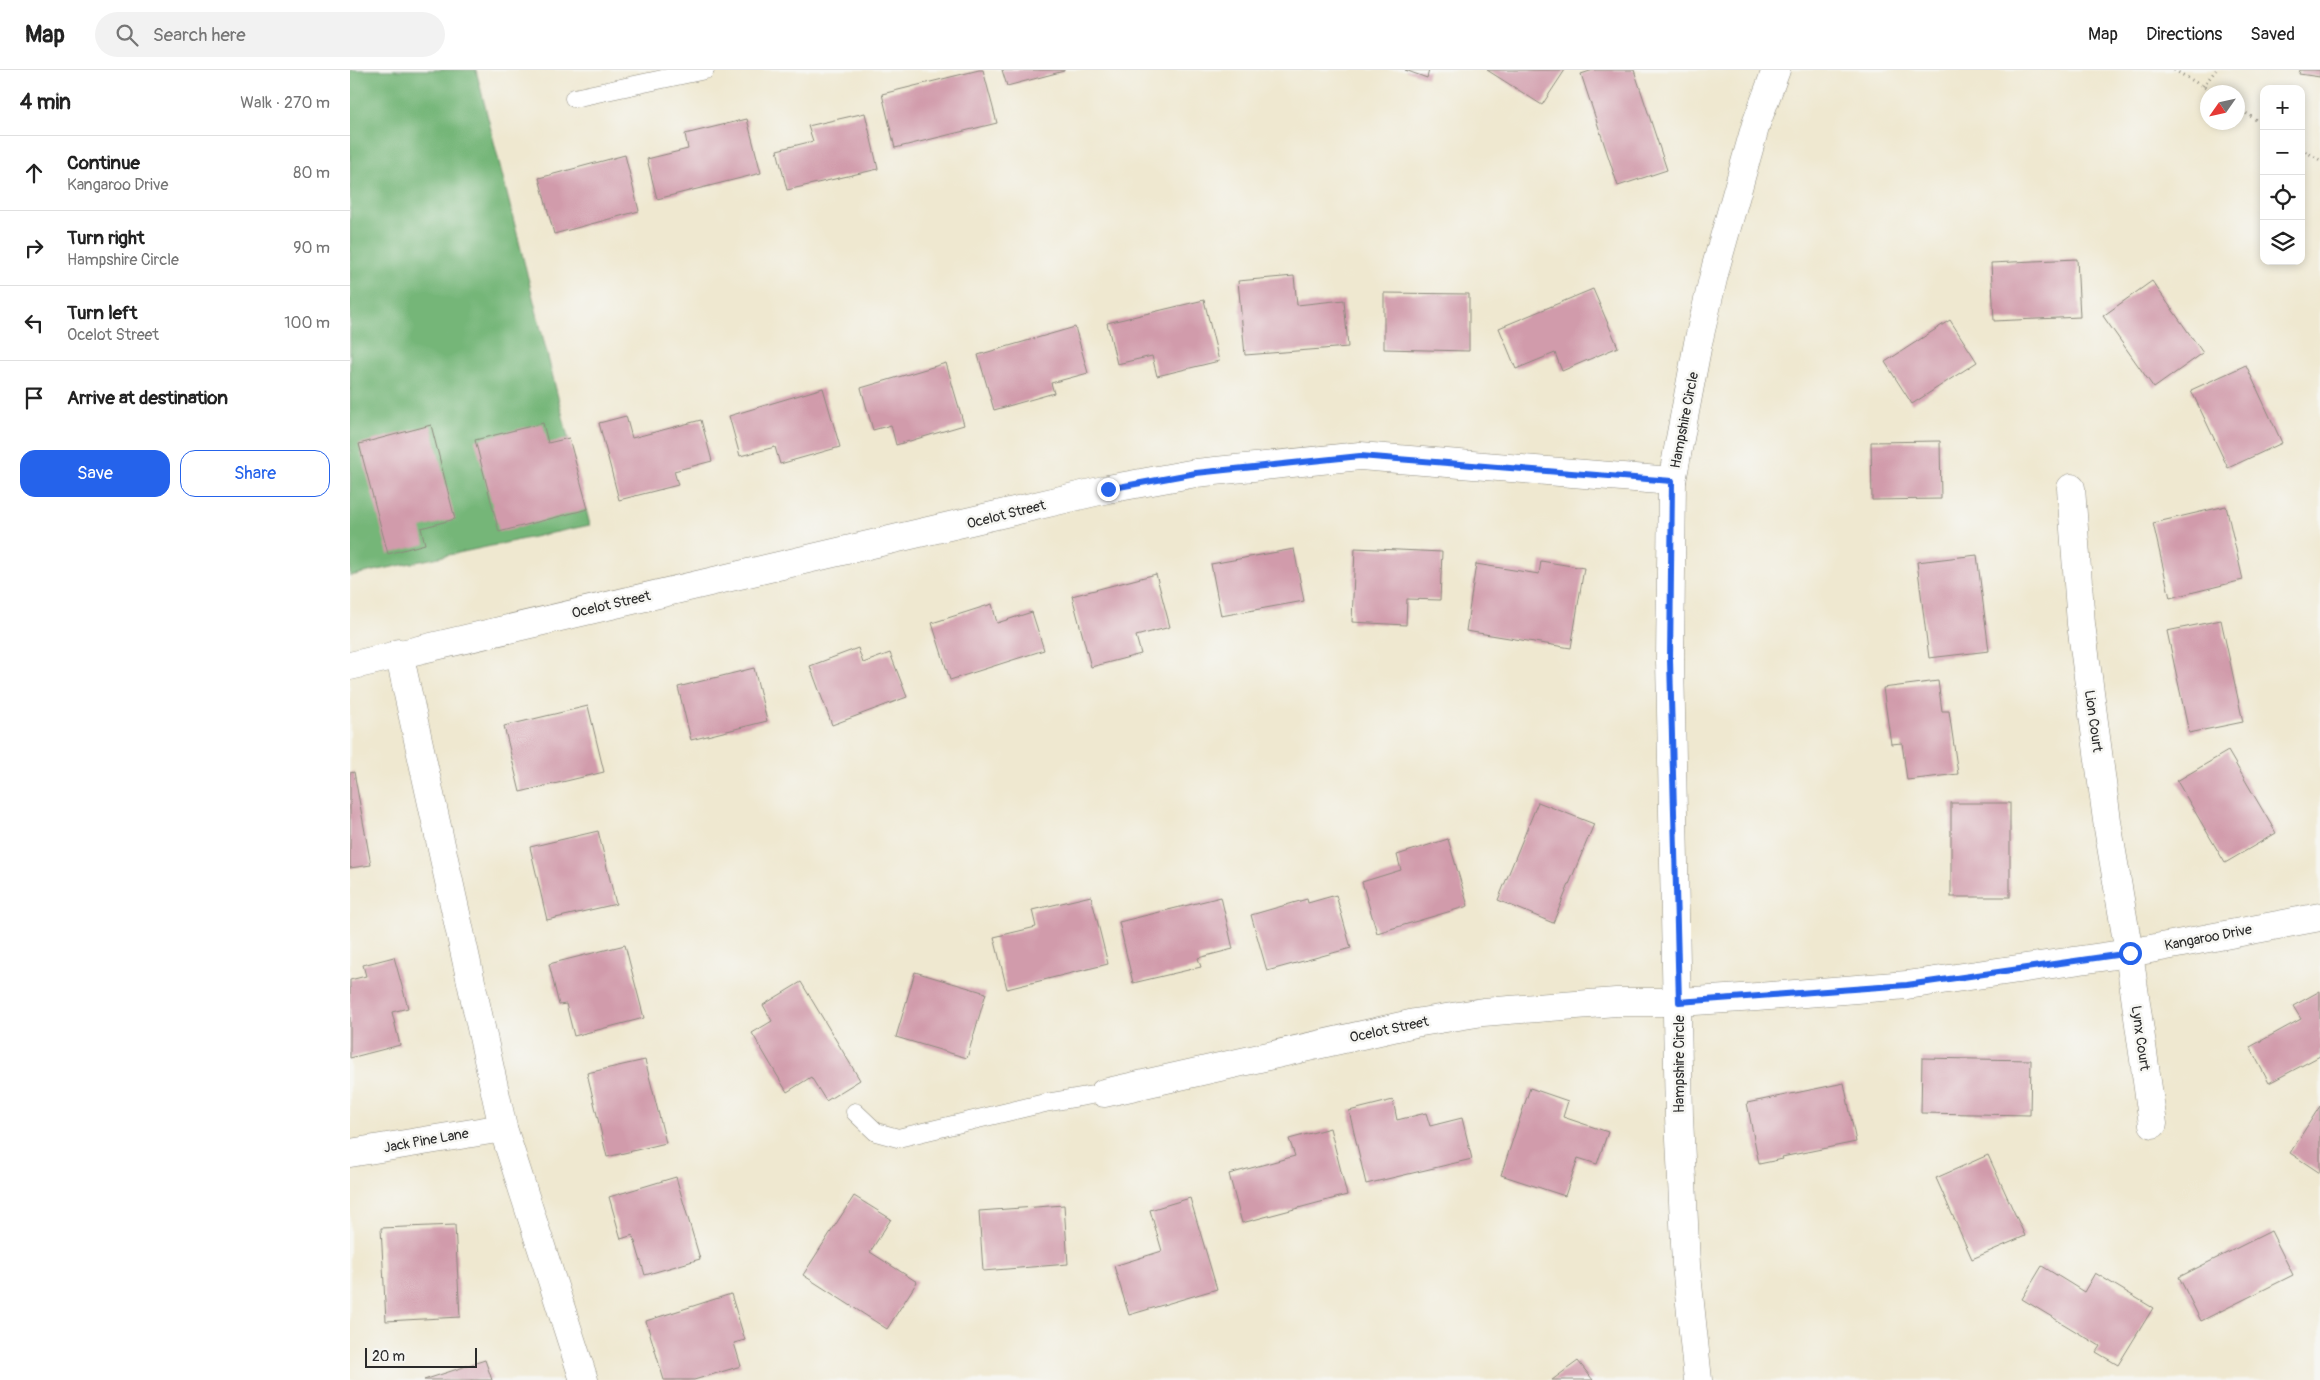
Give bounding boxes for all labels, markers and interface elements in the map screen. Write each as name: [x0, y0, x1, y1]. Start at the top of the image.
search box: [95, 12, 445, 57]
text: Map: [25, 20, 65, 49]
icon: search: [113, 21, 141, 49]
text: Search here: [153, 23, 246, 47]
text: Map: [2088, 23, 2118, 46]
text: Directions: [2146, 23, 2222, 46]
text: Saved: [2250, 23, 2295, 46]
north arrow: [2200, 85, 2245, 130]
map controls: [2260, 85, 2305, 265]
button: +: [2260, 85, 2305, 130]
text: 4 min: [20, 89, 71, 116]
text: Walk · 270 m: [240, 93, 330, 113]
button: −: [2260, 130, 2305, 175]
text: Continue: [67, 151, 140, 175]
icon: ahead: [20, 159, 48, 187]
text: 80 m: [293, 163, 330, 183]
text: Kangaroo Drive: [67, 175, 168, 195]
button: locate: [2260, 175, 2305, 220]
button: layers: [2260, 220, 2305, 265]
text: Turn right: [67, 226, 145, 250]
icon: right: [20, 234, 48, 262]
text: 90 m: [293, 238, 330, 258]
text: Hampshire Circle: [67, 250, 179, 270]
text: Turn left: [67, 301, 137, 325]
icon: left: [20, 309, 48, 337]
text: 100 m: [284, 313, 330, 333]
text: Ocelot Street: [67, 325, 159, 345]
street label: Hampshire Circle: [1667, 370, 1702, 470]
icon: arrive: [20, 384, 48, 412]
text: Arrive at destination: [67, 386, 228, 410]
button: Save: [20, 450, 170, 497]
button: Share: [180, 450, 330, 497]
route end: [1097, 478, 1120, 501]
street label: Ocelot Street: [965, 496, 1048, 532]
street label: Ocelot Street: [570, 587, 653, 622]
street label: Lion Court: [2081, 689, 2106, 754]
street label: Kangaroo Drive: [2163, 921, 2253, 954]
route start: [2119, 942, 2142, 965]
street label: Lynx Court: [2128, 1004, 2154, 1072]
street label: Ocelot Street: [1348, 1013, 1431, 1046]
street label: Hampshire Circle: [1671, 1015, 1688, 1113]
street label: Jack Pine Lane: [382, 1125, 470, 1156]
scale bar: [365, 1345, 478, 1368]
text: 20 m: [372, 1348, 405, 1365]

